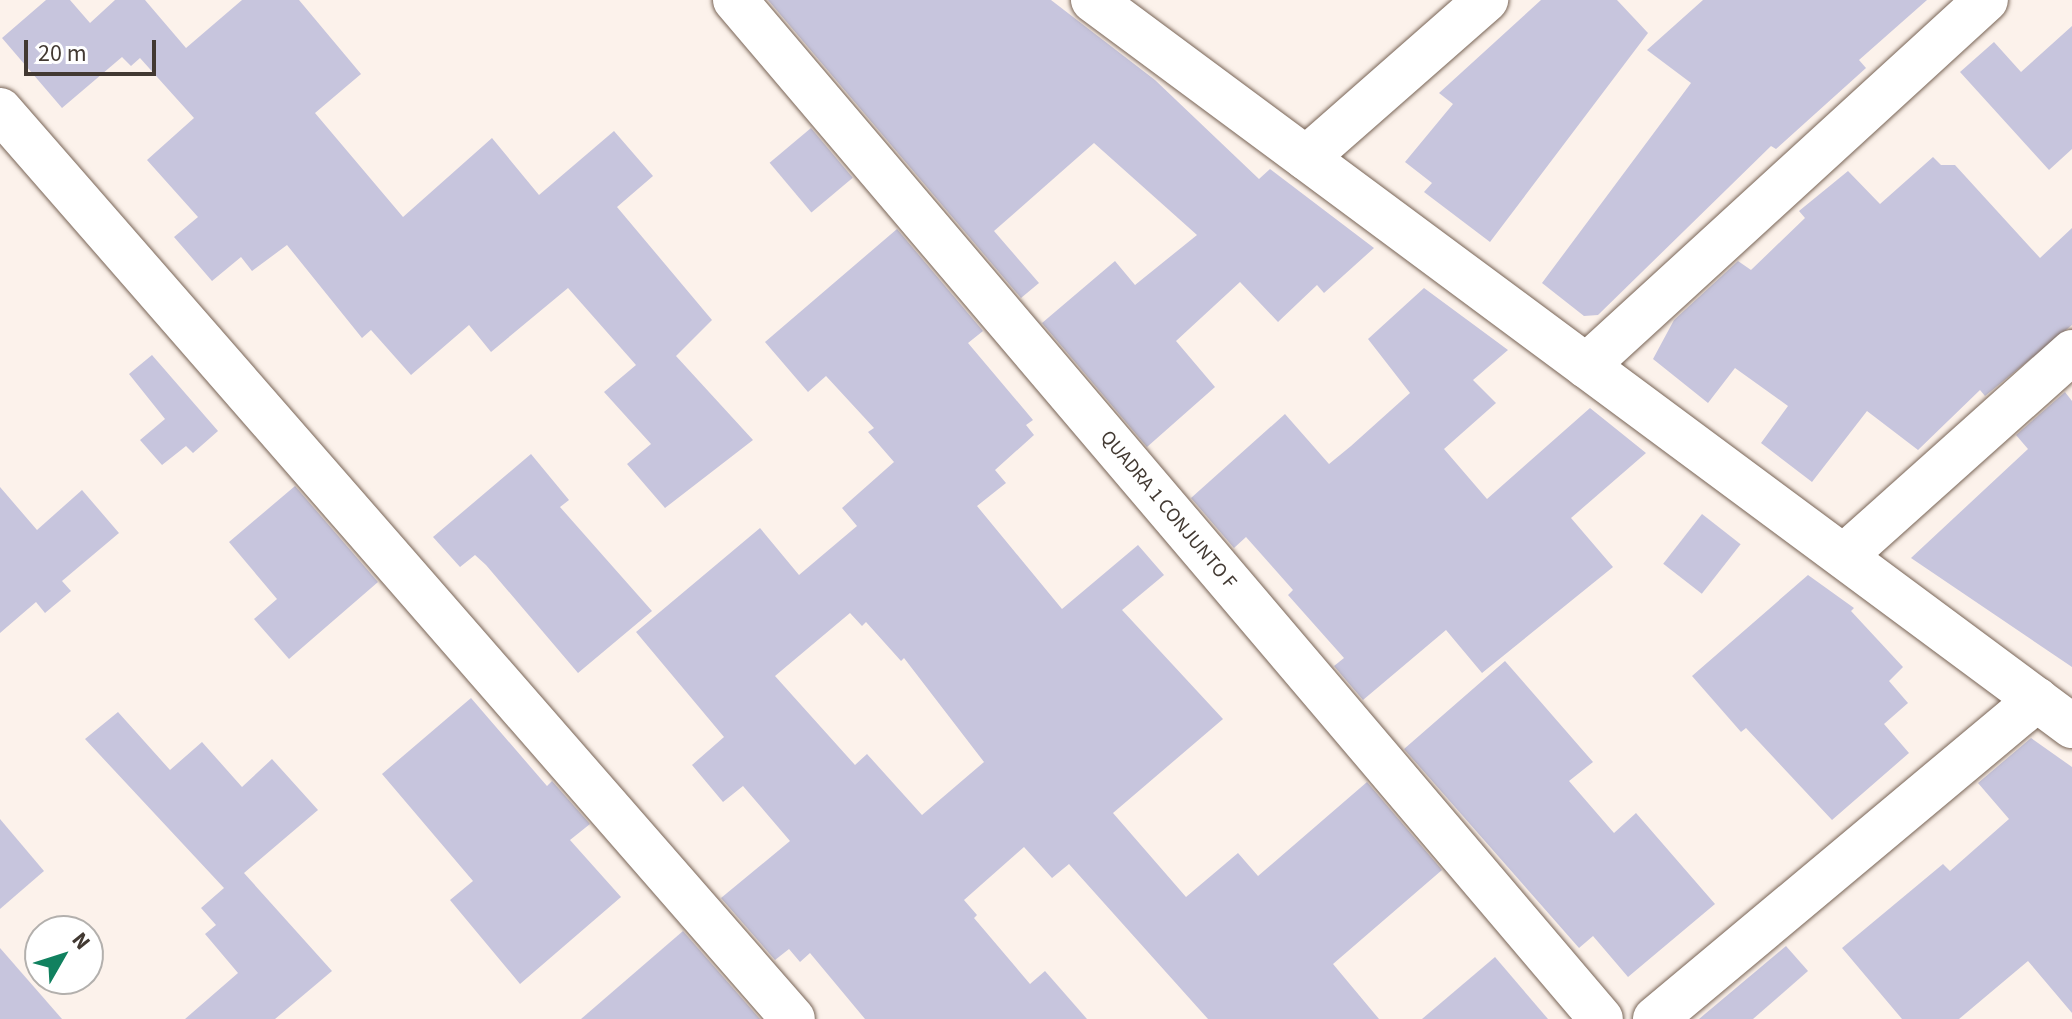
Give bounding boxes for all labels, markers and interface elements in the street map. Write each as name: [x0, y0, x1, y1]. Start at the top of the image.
scale bar: [28, 24, 160, 74]
text: 20 m: [38, 36, 87, 71]
street label: QUADRA 1 CONJUNTO F: [1095, 426, 1241, 594]
north arrow: [24, 915, 104, 995]
text: N: [64, 925, 98, 957]

